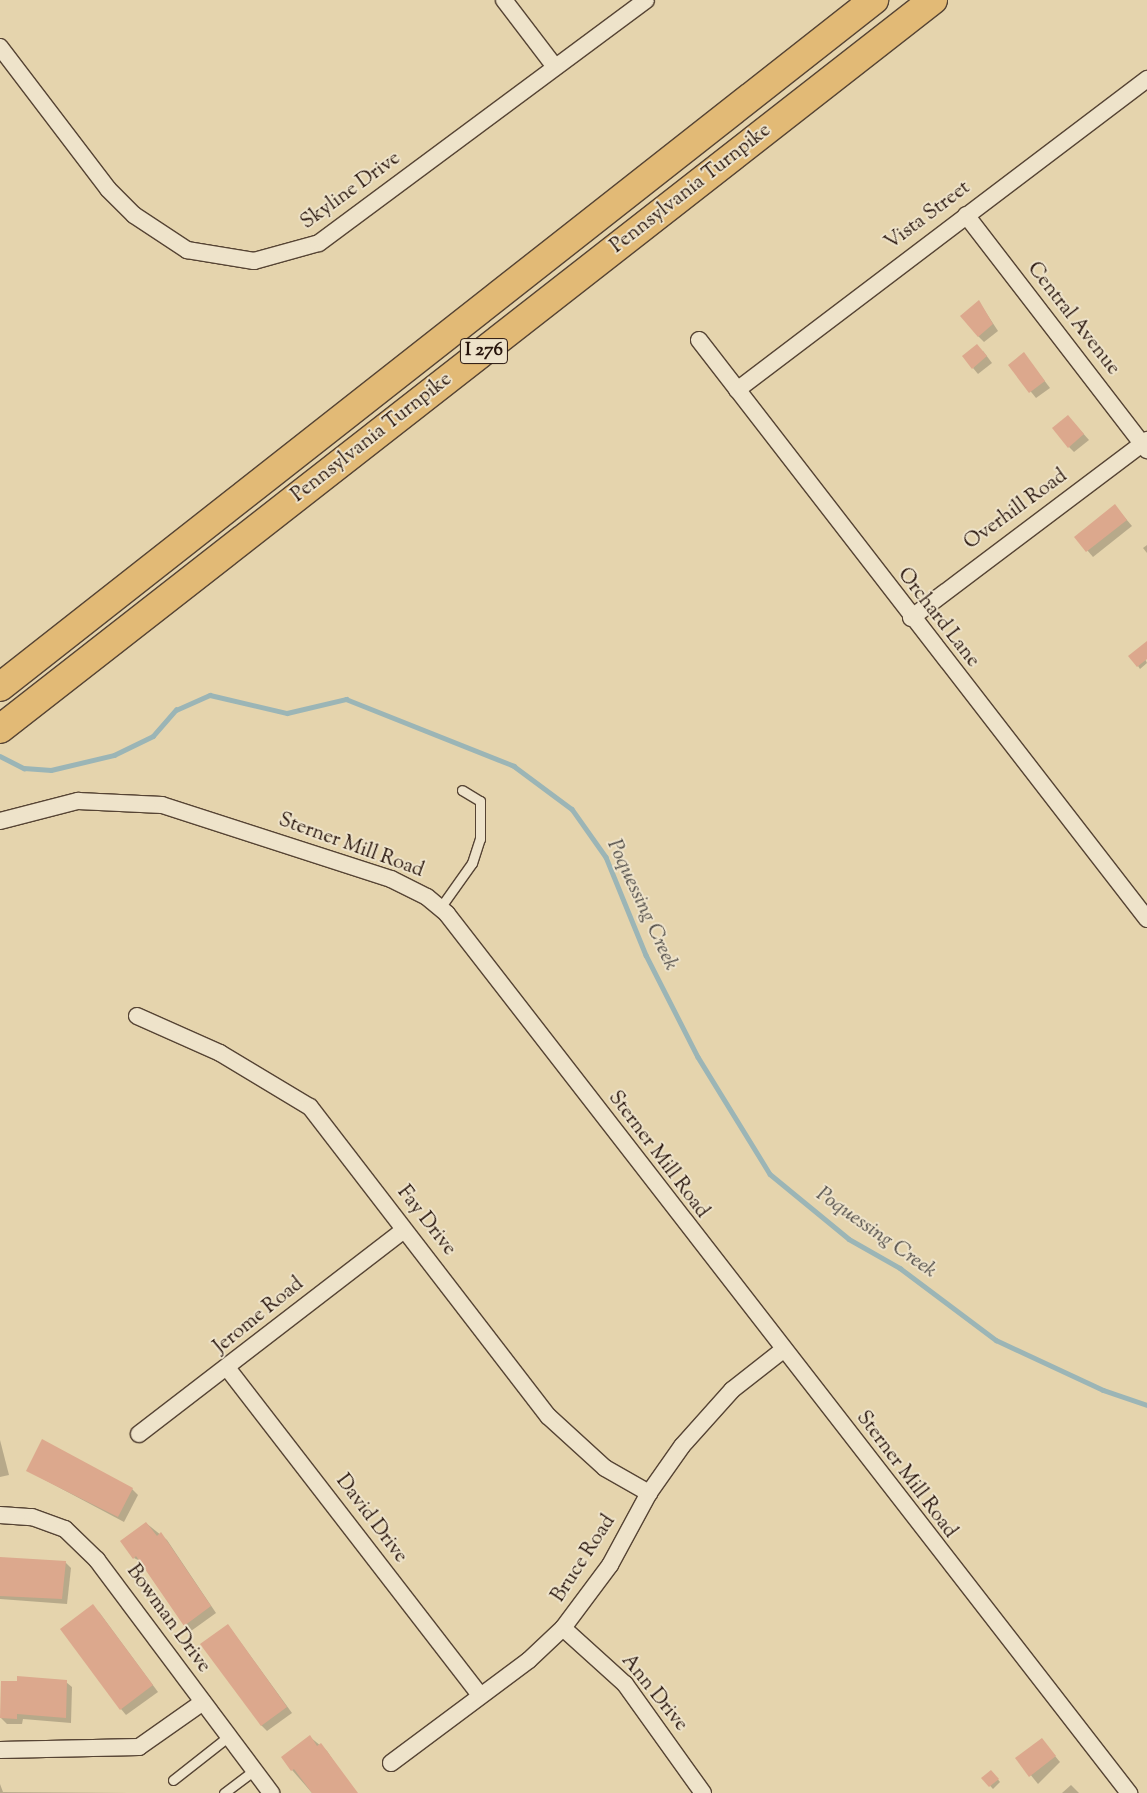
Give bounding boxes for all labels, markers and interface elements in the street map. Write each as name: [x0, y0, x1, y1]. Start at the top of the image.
street label: Pennsylvania Turnpike: [606, 119, 776, 259]
street label: Skyline Drive: [297, 147, 405, 235]
street label: Vista Street: [881, 176, 975, 256]
street label: Central Avenue: [1021, 258, 1125, 380]
road number: I 276: [459, 334, 509, 368]
street label: Pennsylvania Turnpike: [287, 368, 457, 508]
street label: Overhill Road: [960, 465, 1072, 555]
street label: Orchard Lane: [892, 564, 984, 672]
street label: Sterner Mill Road: [275, 809, 427, 883]
water label: Poquessing Creek: [601, 836, 683, 974]
street label: Sterner Mill Road: [602, 1087, 714, 1223]
street label: Fay Drive: [391, 1181, 461, 1261]
water label: Poquessing Creek: [811, 1182, 941, 1284]
street label: Jerome Road: [209, 1273, 309, 1359]
street label: Sterner Mill Road: [850, 1407, 962, 1543]
street label: David Drive: [330, 1470, 412, 1568]
street label: Bruce Road: [547, 1511, 621, 1607]
street label: Bowman Drive: [121, 1560, 215, 1678]
street label: Ann Drive: [616, 1650, 692, 1736]

